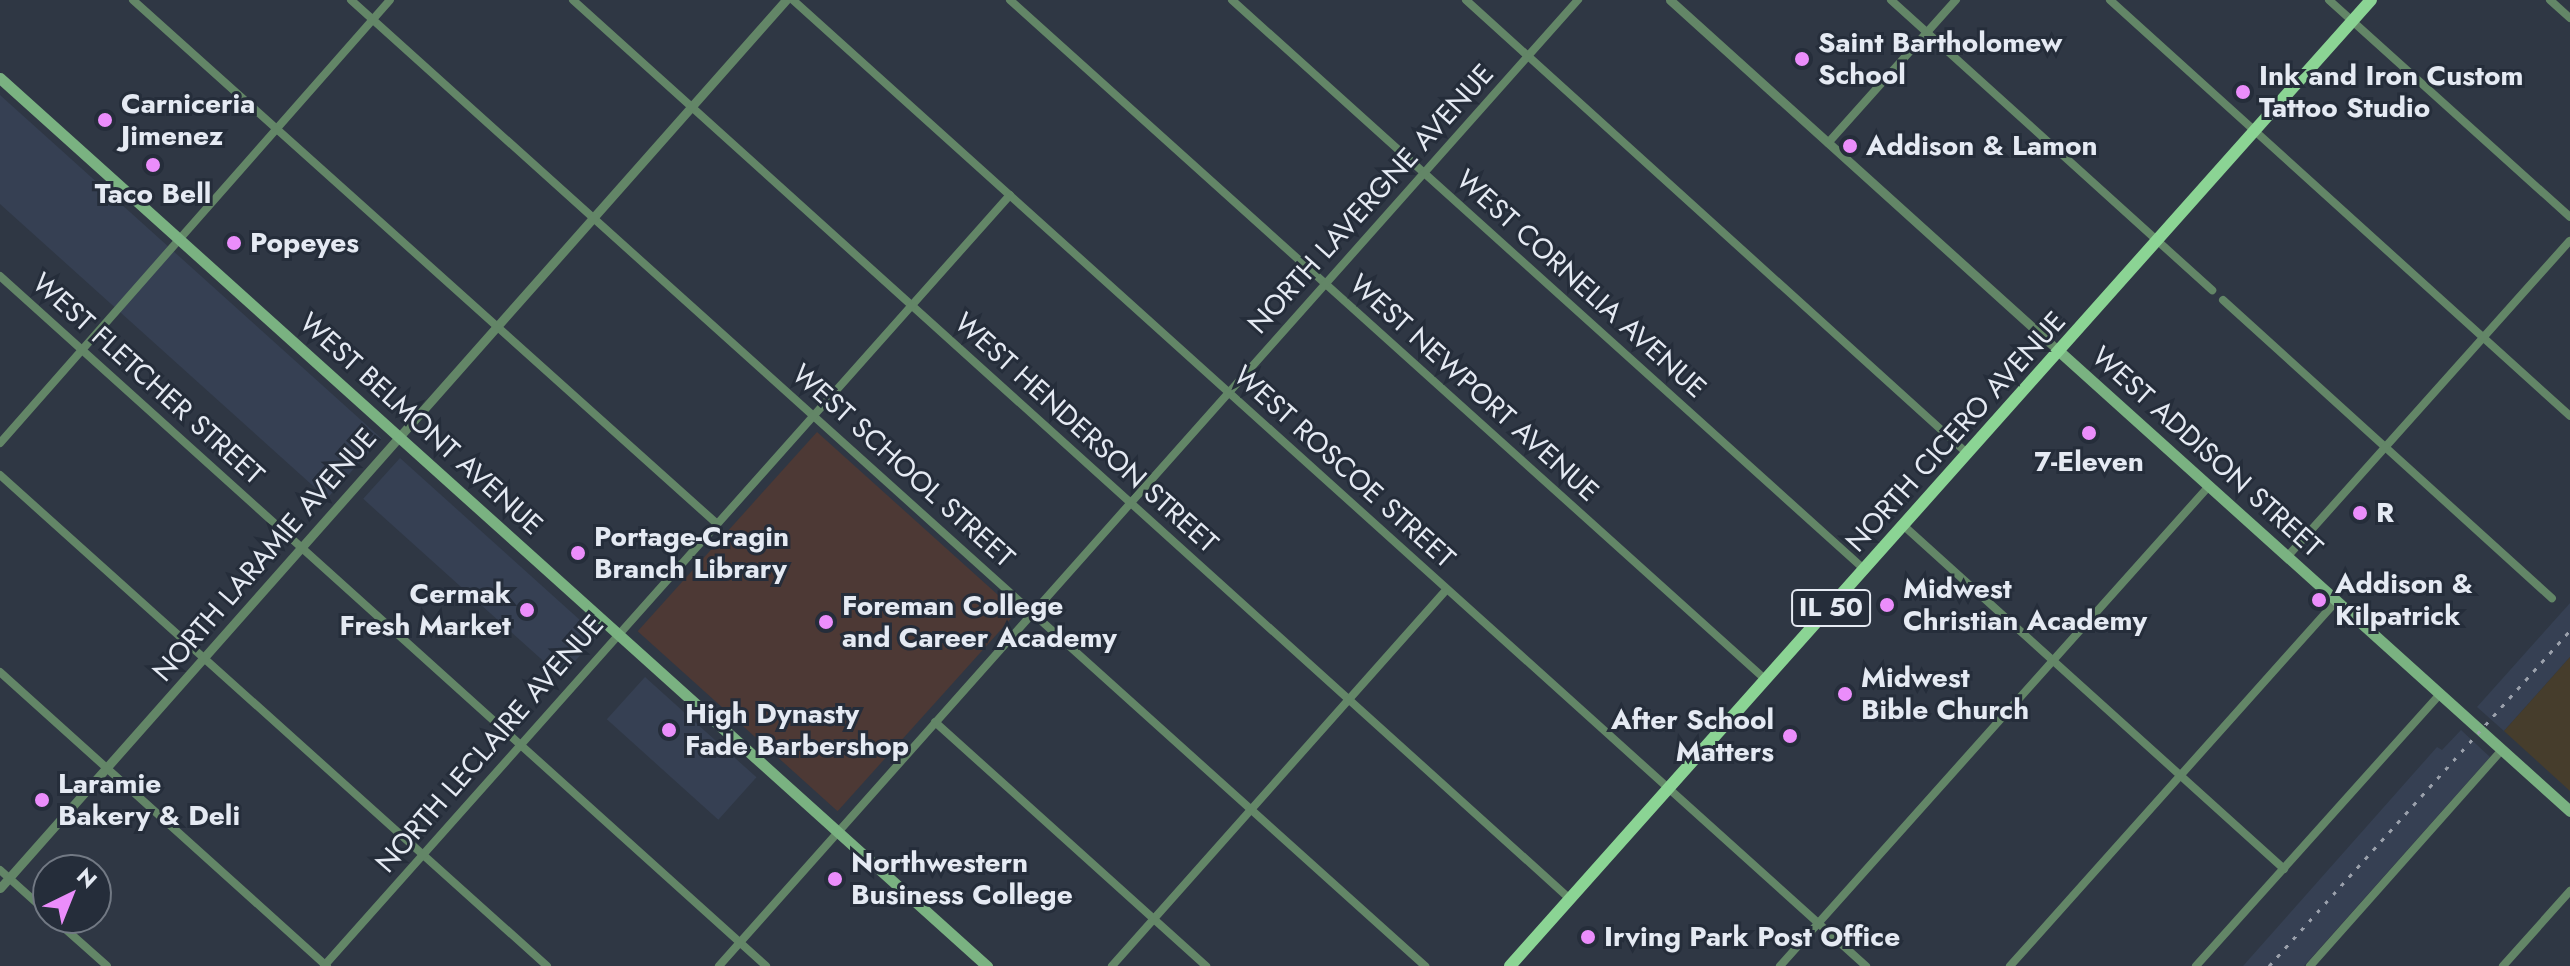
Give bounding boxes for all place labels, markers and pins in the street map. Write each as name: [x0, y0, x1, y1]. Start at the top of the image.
place label: Saint Bartholomew School: [1818, 26, 2062, 92]
marker: Saint Bartholomew School: [1793, 50, 1811, 68]
place label: Ink and Iron Custom Tattoo Studio: [2259, 59, 2523, 125]
marker: Ink and Iron Custom Tattoo Studio: [2234, 83, 2252, 101]
place label: Carniceria Jimenez: [121, 87, 255, 153]
marker: Carniceria Jimenez: [96, 111, 114, 129]
place label: Addison & Lamon: [1866, 129, 2098, 163]
marker: Addison & Lamon: [1841, 137, 1859, 155]
marker: Taco Bell: [144, 156, 162, 174]
place label: Taco Bell: [95, 177, 211, 211]
place label: Popeyes: [250, 226, 359, 260]
marker: Popeyes: [225, 234, 243, 252]
marker: 7-Eleven: [2080, 424, 2098, 442]
place label: 7-Eleven: [2034, 445, 2144, 479]
place label: R: [2376, 496, 2394, 530]
marker: R: [2351, 504, 2369, 522]
place label: Portage-Cragin Branch Library: [594, 520, 789, 586]
marker: Portage-Cragin Branch Library: [569, 544, 587, 562]
place label: Addison & Kilpatrick: [2335, 567, 2473, 633]
place label: Midwest Christian Academy: [1903, 572, 2147, 638]
place label: Cermak Fresh Market: [340, 577, 511, 643]
place label: Foreman College and Career Academy: [842, 589, 1117, 655]
marker: Addison & Kilpatrick: [2310, 591, 2328, 609]
marker: Midwest Christian Academy: [1878, 596, 1896, 614]
marker: Cermak Fresh Market: [518, 601, 536, 619]
marker: Foreman College and Career Academy: [817, 613, 835, 631]
place label: Midwest Bible Church: [1861, 661, 2029, 727]
marker: Midwest Bible Church: [1836, 685, 1854, 703]
place label: High Dynasty Fade Barbershop: [685, 697, 909, 763]
place label: After School Matters: [1611, 703, 1774, 769]
marker: High Dynasty Fade Barbershop: [660, 721, 678, 739]
marker: After School Matters: [1781, 727, 1799, 745]
place label: Laramie Bakery & Deli: [58, 767, 240, 833]
marker: Laramie Bakery & Deli: [33, 791, 51, 809]
place label: Northwestern Business College: [851, 846, 1073, 912]
marker: Northwestern Business College: [826, 870, 844, 888]
place label: Irving Park Post Office: [1604, 920, 1900, 954]
marker: Irving Park Post Office: [1579, 928, 1597, 946]

